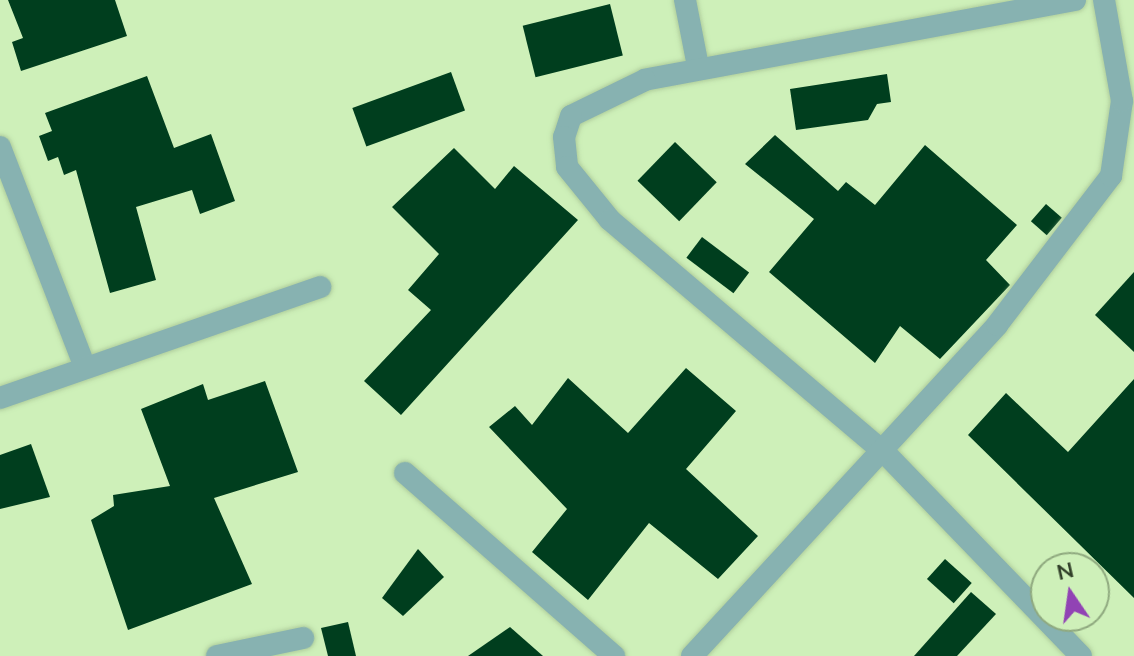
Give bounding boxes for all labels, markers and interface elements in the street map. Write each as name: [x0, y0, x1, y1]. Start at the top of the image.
north arrow: [1030, 552, 1110, 632]
text: N: [1054, 555, 1076, 586]

